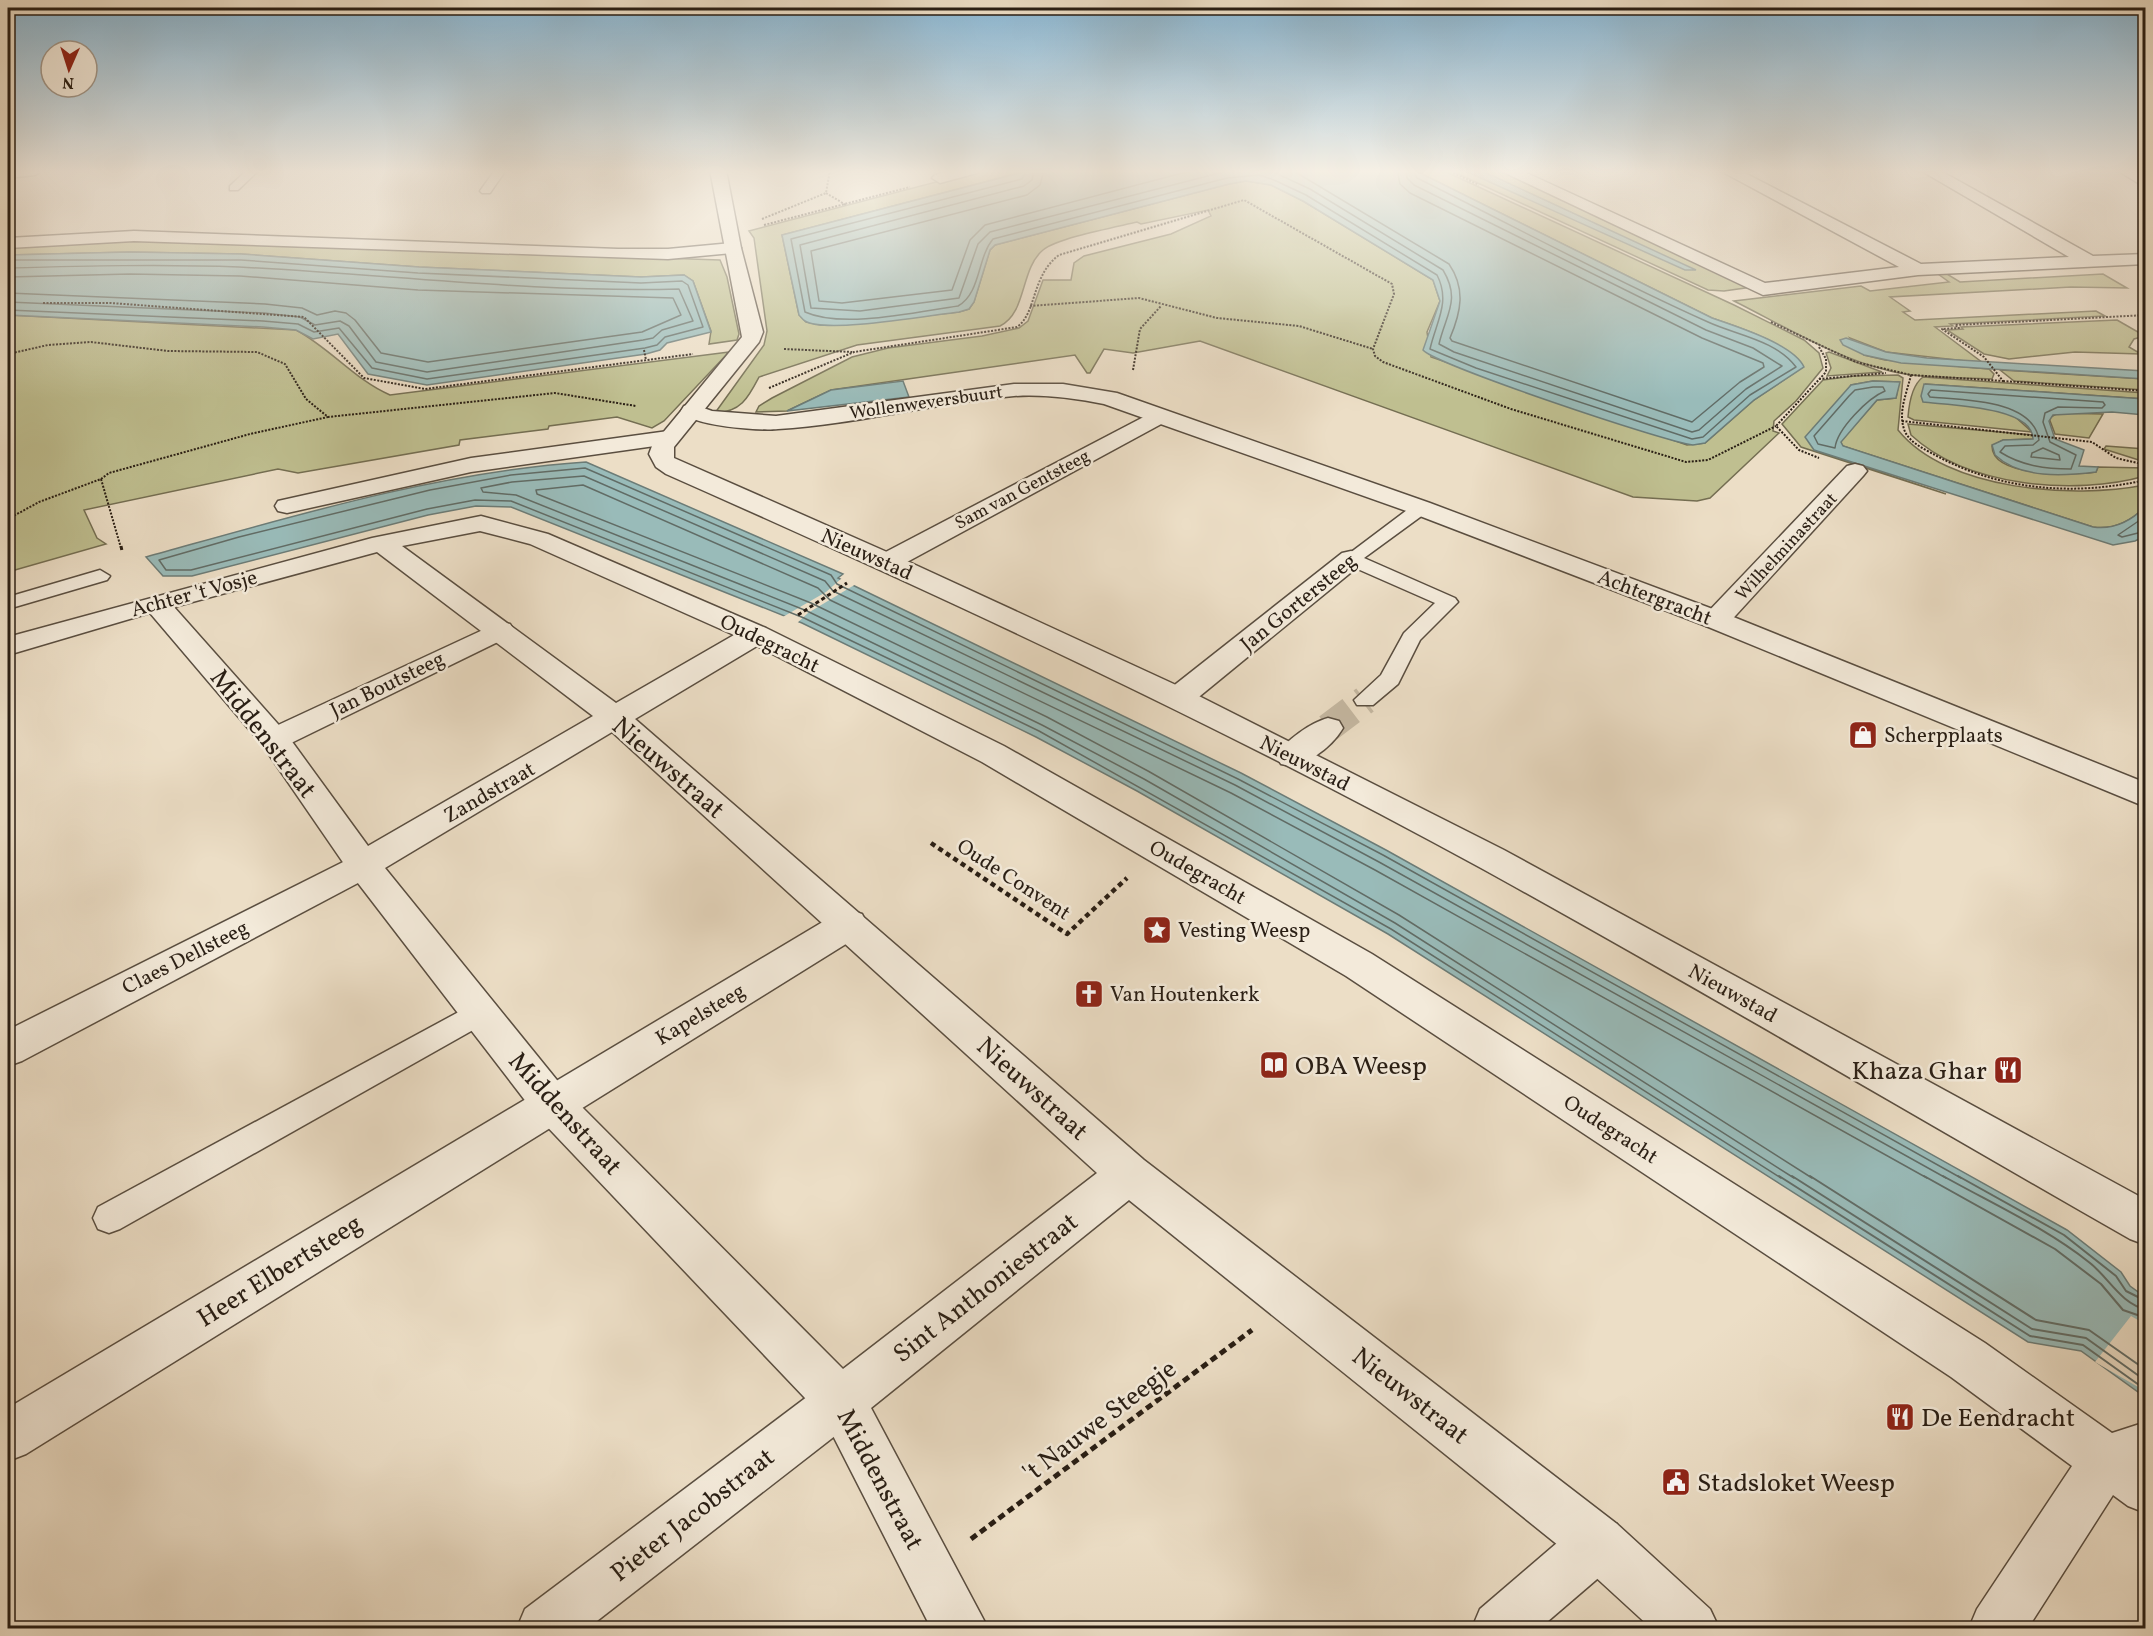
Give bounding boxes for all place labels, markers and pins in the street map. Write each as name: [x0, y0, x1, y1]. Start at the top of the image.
shop icon: Scherpplaats: [1847, 719, 1879, 751]
place label: Scherpplaats: [1884, 722, 2003, 751]
place icon: Vesting Weesp: [1141, 914, 1173, 946]
place label: Vesting Weesp: [1178, 917, 1310, 946]
church icon: Van Houtenkerk: [1073, 978, 1105, 1010]
place label: Van Houtenkerk: [1110, 981, 1260, 1010]
library icon: OBA Weesp: [1258, 1049, 1290, 1081]
place label: OBA Weesp: [1295, 1049, 1427, 1085]
place label: Khaza Ghar: [1851, 1054, 1987, 1090]
restaurant icon: Khaza Ghar: [1992, 1054, 2024, 1086]
restaurant icon: De Eendracht: [1884, 1401, 1916, 1433]
place label: De Eendracht: [1921, 1401, 2075, 1437]
public building icon: Stadsloket Weesp: [1660, 1466, 1692, 1498]
place label: Stadsloket Weesp: [1697, 1466, 1895, 1502]

